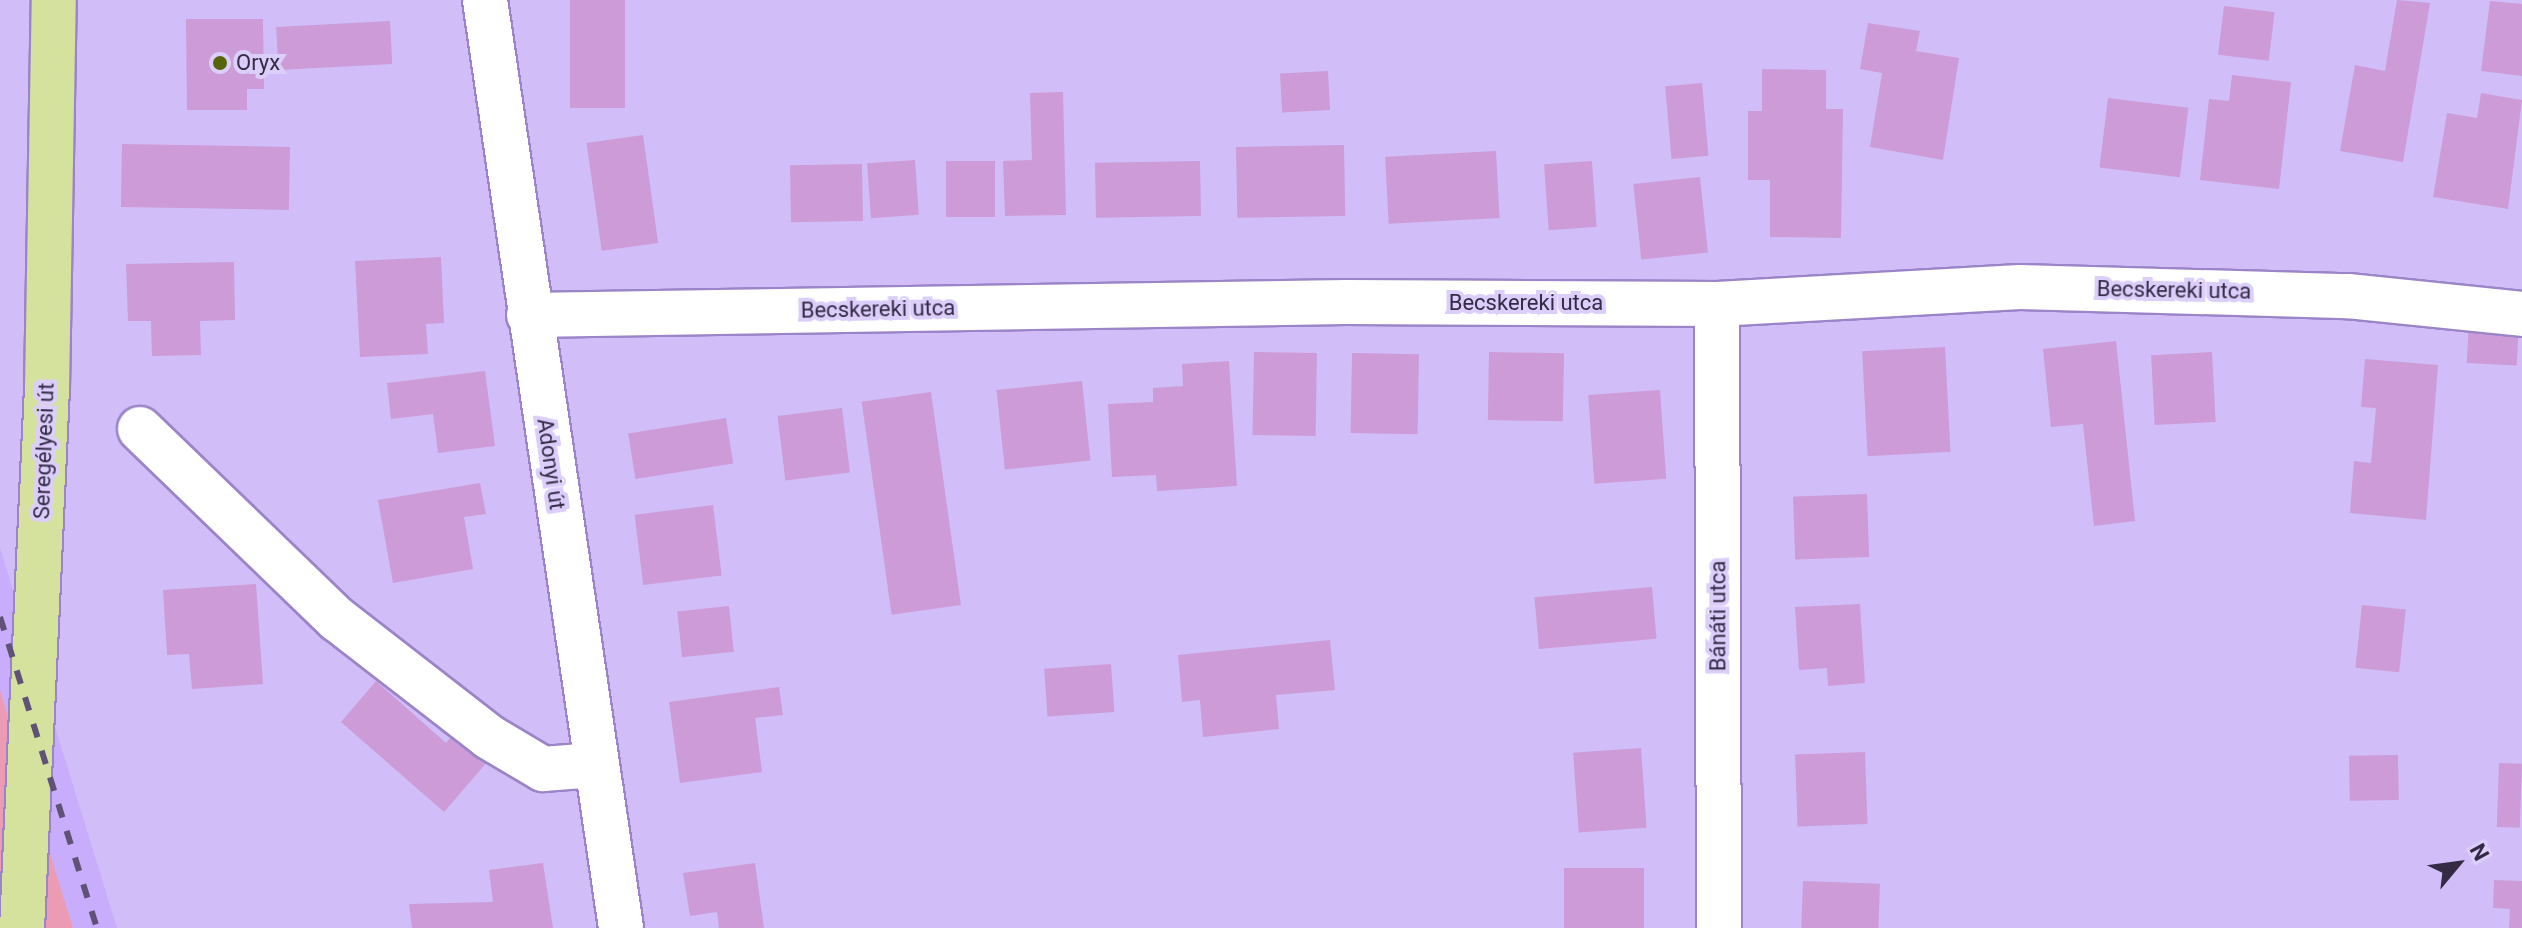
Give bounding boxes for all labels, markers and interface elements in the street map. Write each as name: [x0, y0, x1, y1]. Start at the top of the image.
place label: Oryx: [236, 50, 280, 76]
marker: Oryx: [211, 54, 229, 72]
street label: Becskereki utca: [2097, 275, 2251, 305]
street label: Becskereki utca: [1449, 290, 1603, 316]
street label: Becskereki utca: [801, 294, 955, 324]
street label: Seregélyesi út: [28, 382, 60, 520]
street label: Adonyi út: [532, 417, 570, 511]
street label: Bánáti utca: [1705, 561, 1731, 671]
north arrow: [2418, 824, 2498, 904]
text: N: [2465, 839, 2494, 865]

